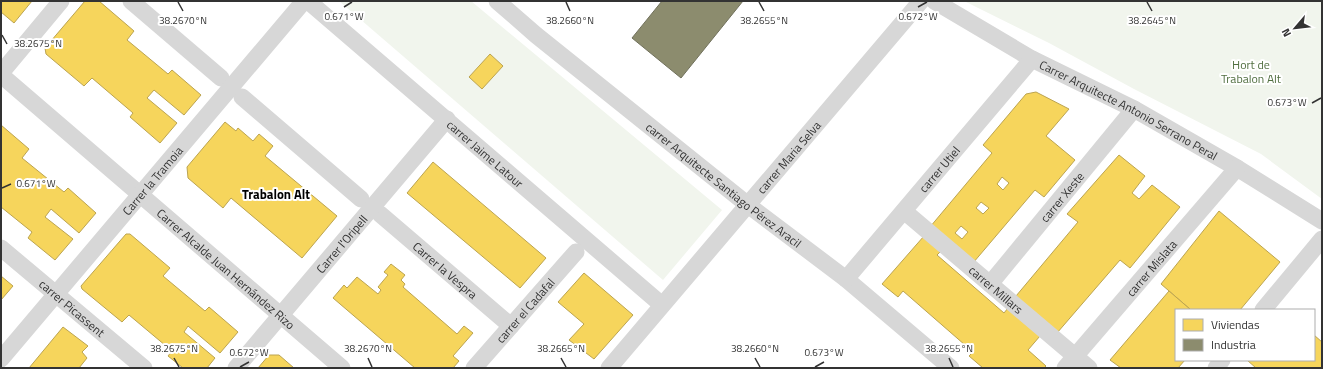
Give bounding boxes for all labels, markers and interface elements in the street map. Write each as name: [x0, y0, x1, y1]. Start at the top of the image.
north arrow: [1275, 8, 1315, 48]
text: 0.671°W: [324, 9, 364, 24]
text: 0.672°W: [898, 9, 938, 24]
text: 38.2670°N: [159, 13, 207, 28]
text: 38.2660°N: [546, 13, 594, 28]
text: 38.2655°N: [740, 13, 788, 28]
text: 38.2645°N: [1128, 13, 1176, 28]
text: N: [1277, 26, 1295, 40]
text: 38.2675°N: [14, 36, 62, 51]
street label: Carrer Arquitecte Antonio Serrano Peral: [1036, 55, 1221, 165]
park label: Hort de Trabalon Alt: [1221, 55, 1282, 88]
text: 0.673°W: [1267, 95, 1307, 110]
street label: carrer Jaime Latour: [443, 115, 528, 192]
street label: carrer Maria Selva: [752, 116, 825, 198]
street label: carrer Arquitecte Santiago Pérez Aracil: [642, 117, 806, 252]
street label: Carrer la Tramoia: [117, 142, 187, 219]
street label: carrer Utiel: [914, 142, 964, 196]
street label: carrer Xeste: [1035, 167, 1088, 226]
text: 0.671°W: [16, 176, 56, 191]
district label: Trabalon Alt: [242, 184, 310, 204]
street label: Carrer Alcalde Juan Hernández Rizo: [153, 204, 300, 333]
street label: Carrer l'Oripell: [311, 210, 372, 277]
street label: carrer Mislata: [1121, 235, 1181, 301]
street label: Carrer la Vespra: [409, 237, 482, 303]
street label: carrer Millars: [965, 261, 1028, 318]
street label: carrer el Cadafal: [491, 273, 559, 347]
street label: carrer Picassent: [35, 274, 110, 342]
legend: [1175, 309, 1315, 361]
text: Viviendas: [1211, 315, 1260, 334]
text: Industria: [1211, 335, 1256, 354]
text: 38.2675°N: [150, 341, 198, 356]
text: 38.2670°N: [344, 341, 392, 356]
text: 38.2665°N: [537, 341, 585, 356]
text: 38.2660°N: [731, 341, 779, 356]
text: 38.2655°N: [925, 341, 973, 356]
text: 0.672°W: [229, 345, 269, 360]
text: 0.673°W: [804, 345, 844, 360]

